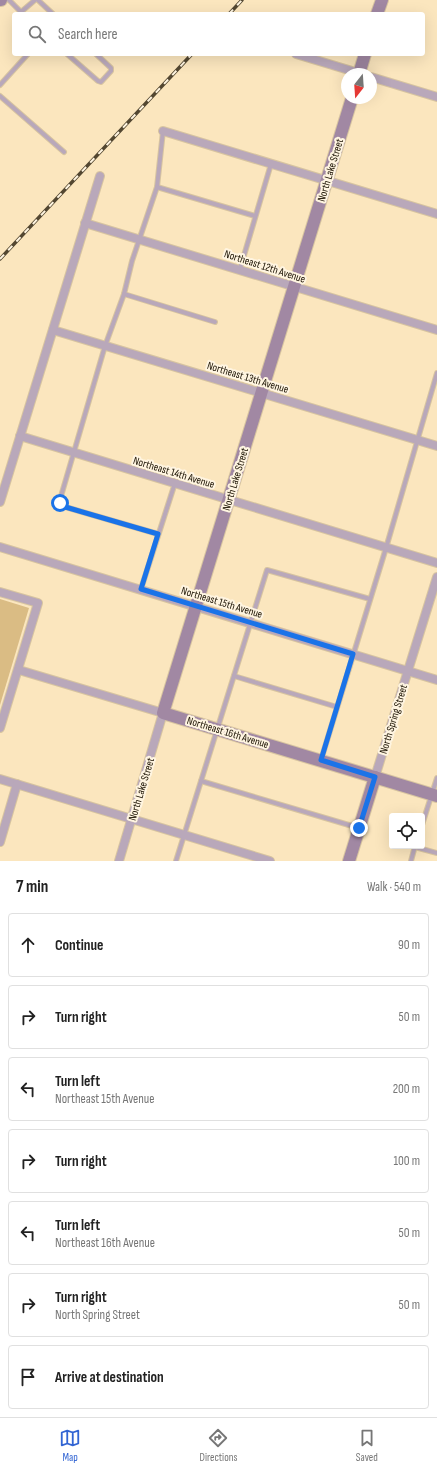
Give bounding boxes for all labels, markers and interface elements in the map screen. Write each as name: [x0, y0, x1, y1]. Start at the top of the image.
search box: [12, 12, 425, 56]
icon: search: [26, 23, 48, 45]
text: Search here: [58, 25, 118, 44]
north arrow: [341, 68, 377, 104]
street label: North Lake Street: [315, 137, 346, 203]
street label: Northeast 12th Avenue: [223, 247, 307, 286]
street label: Northeast 13th Avenue: [206, 359, 290, 396]
street label: North Lake Street: [220, 446, 251, 512]
street label: Northeast 14th Avenue: [132, 454, 216, 491]
route start: [51, 494, 69, 512]
street label: Northeast 15th Avenue: [180, 584, 264, 621]
street label: North Spring Street: [377, 682, 410, 755]
street label: Northeast 16th Avenue: [185, 714, 270, 751]
street label: North Lake Street: [126, 756, 157, 822]
map controls: [389, 813, 425, 849]
button: locate: [389, 813, 425, 849]
route end: [350, 819, 368, 837]
text: 7 min: [16, 877, 48, 897]
text: Walk · 540 m: [367, 879, 421, 895]
icon: ahead: [17, 934, 39, 956]
text: Continue: [55, 936, 104, 955]
text: 90 m: [398, 937, 420, 953]
icon: right: [17, 1006, 39, 1028]
text: Turn right: [55, 1008, 107, 1027]
text: 50 m: [399, 1009, 420, 1025]
text: Turn left: [55, 1072, 100, 1091]
icon: left: [17, 1078, 39, 1100]
text: 200 m: [393, 1081, 420, 1097]
text: Northeast 15th Avenue: [55, 1091, 155, 1107]
icon: right: [17, 1150, 39, 1172]
text: Turn right: [55, 1152, 107, 1171]
text: 100 m: [393, 1153, 420, 1169]
text: Turn left: [55, 1216, 100, 1235]
icon: left: [17, 1222, 39, 1244]
text: 50 m: [399, 1225, 420, 1241]
text: Northeast 16th Avenue: [55, 1235, 155, 1251]
text: Turn right: [55, 1288, 107, 1307]
icon: right: [17, 1294, 39, 1316]
text: 50 m: [399, 1297, 420, 1313]
text: North Spring Street: [55, 1307, 140, 1323]
icon: arrive: [17, 1366, 39, 1388]
text: Arrive at destination: [55, 1368, 164, 1387]
tab: Map: [59, 1427, 81, 1464]
tab: Directions: [200, 1427, 237, 1464]
tab: Saved: [356, 1427, 378, 1464]

